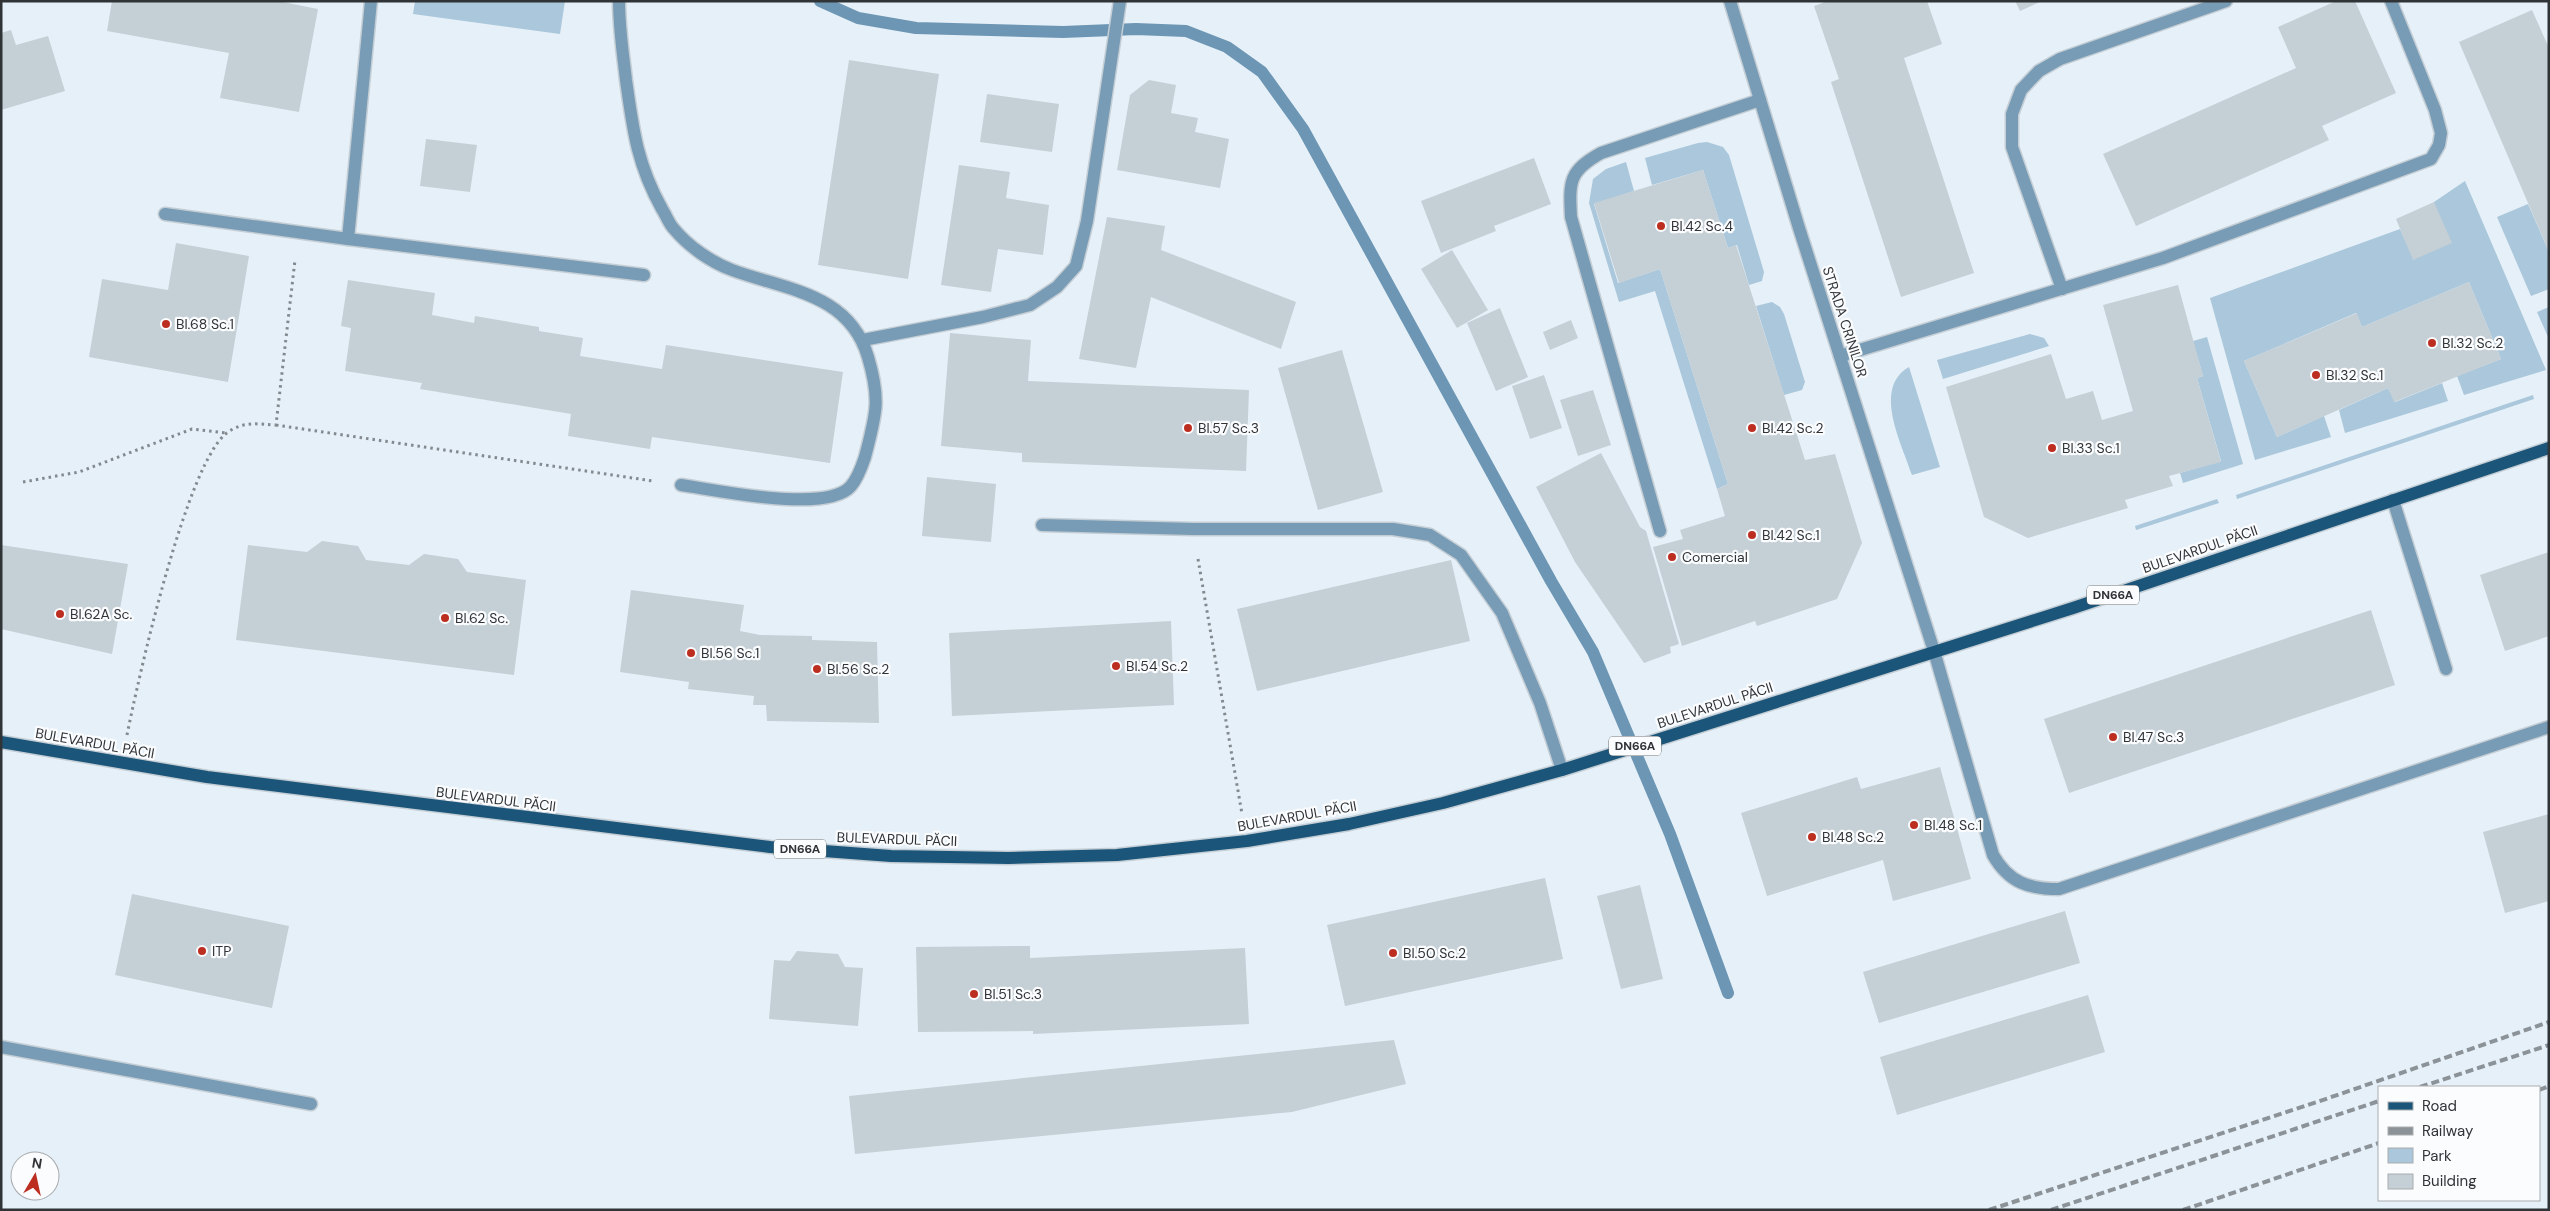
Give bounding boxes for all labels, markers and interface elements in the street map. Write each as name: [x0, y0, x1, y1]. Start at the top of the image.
place label: Bl.42 Sc.4: [1671, 217, 1734, 235]
marker: Bl.42 Sc.4: [1655, 220, 1667, 232]
street label: STRADA CRINILOR: [1819, 264, 1871, 380]
place label: Bl.68 Sc.1: [176, 315, 234, 333]
marker: Bl.68 Sc.1: [160, 318, 172, 330]
place label: Bl.32 Sc.2: [2442, 334, 2503, 352]
marker: Bl.32 Sc.2: [2426, 337, 2438, 349]
place label: Bl.32 Sc.1: [2326, 366, 2383, 384]
marker: Bl.32 Sc.1: [2310, 369, 2322, 381]
place label: Bl.57 Sc.3: [1198, 419, 1259, 437]
place label: Bl.42 Sc.2: [1762, 419, 1824, 437]
marker: Bl.57 Sc.3: [1182, 422, 1194, 434]
marker: Bl.42 Sc.2: [1746, 422, 1758, 434]
place label: Bl.33 Sc.1: [2062, 439, 2120, 457]
marker: Bl.33 Sc.1: [2046, 442, 2058, 454]
street label: BULEVARDUL PĂCII: [2140, 521, 2260, 577]
place label: Bl.42 Sc.1: [1762, 526, 1820, 544]
marker: Bl.42 Sc.1: [1746, 529, 1758, 541]
place label: Comercial: [1682, 548, 1748, 566]
marker: Comercial: [1666, 551, 1678, 563]
road number: DN66A: [2087, 586, 2139, 604]
place label: Bl.62A Sc.: [70, 605, 133, 623]
marker: Bl.62A Sc.: [54, 608, 66, 620]
place label: Bl.62 Sc.: [455, 609, 508, 627]
marker: Bl.62 Sc.: [439, 612, 451, 624]
place label: Bl.56 Sc.1: [701, 644, 759, 662]
marker: Bl.56 Sc.1: [685, 647, 697, 659]
place label: Bl.54 Sc.2: [1126, 657, 1188, 675]
place label: Bl.56 Sc.2: [827, 660, 889, 678]
marker: Bl.54 Sc.2: [1110, 660, 1122, 672]
marker: Bl.56 Sc.2: [811, 663, 823, 675]
street label: BULEVARDUL PĂCII: [1655, 678, 1775, 732]
street label: BULEVARDUL PĂCII: [34, 724, 156, 762]
place label: Bl.47 Sc.3: [2123, 728, 2184, 746]
marker: Bl.47 Sc.3: [2107, 731, 2119, 743]
road number: DN66A: [1609, 736, 1661, 756]
street label: BULEVARDUL PĂCII: [435, 783, 557, 815]
street label: BULEVARDUL PĂCII: [1236, 797, 1358, 835]
place label: Bl.48 Sc.1: [1924, 816, 1982, 834]
marker: Bl.48 Sc.1: [1908, 819, 1920, 831]
street label: BULEVARDUL PĂCII: [836, 828, 958, 850]
place label: Bl.48 Sc.2: [1822, 828, 1884, 846]
marker: Bl.48 Sc.2: [1806, 831, 1818, 843]
road number: DN66A: [774, 840, 826, 859]
place label: ITP: [212, 942, 231, 960]
place label: Bl.50 Sc.2: [1403, 944, 1466, 962]
marker: ITP: [196, 945, 208, 957]
marker: Bl.50 Sc.2: [1387, 947, 1399, 959]
place label: Bl.51 Sc.3: [984, 985, 1042, 1003]
marker: Bl.51 Sc.3: [968, 988, 980, 1000]
legend: [2378, 1086, 2540, 1201]
text: Road: [2422, 1096, 2457, 1116]
text: Railway: [2422, 1121, 2474, 1141]
text: Park: [2422, 1146, 2452, 1166]
north arrow: [10, 1151, 60, 1201]
text: N: [31, 1153, 43, 1173]
text: Building: [2422, 1171, 2477, 1191]

